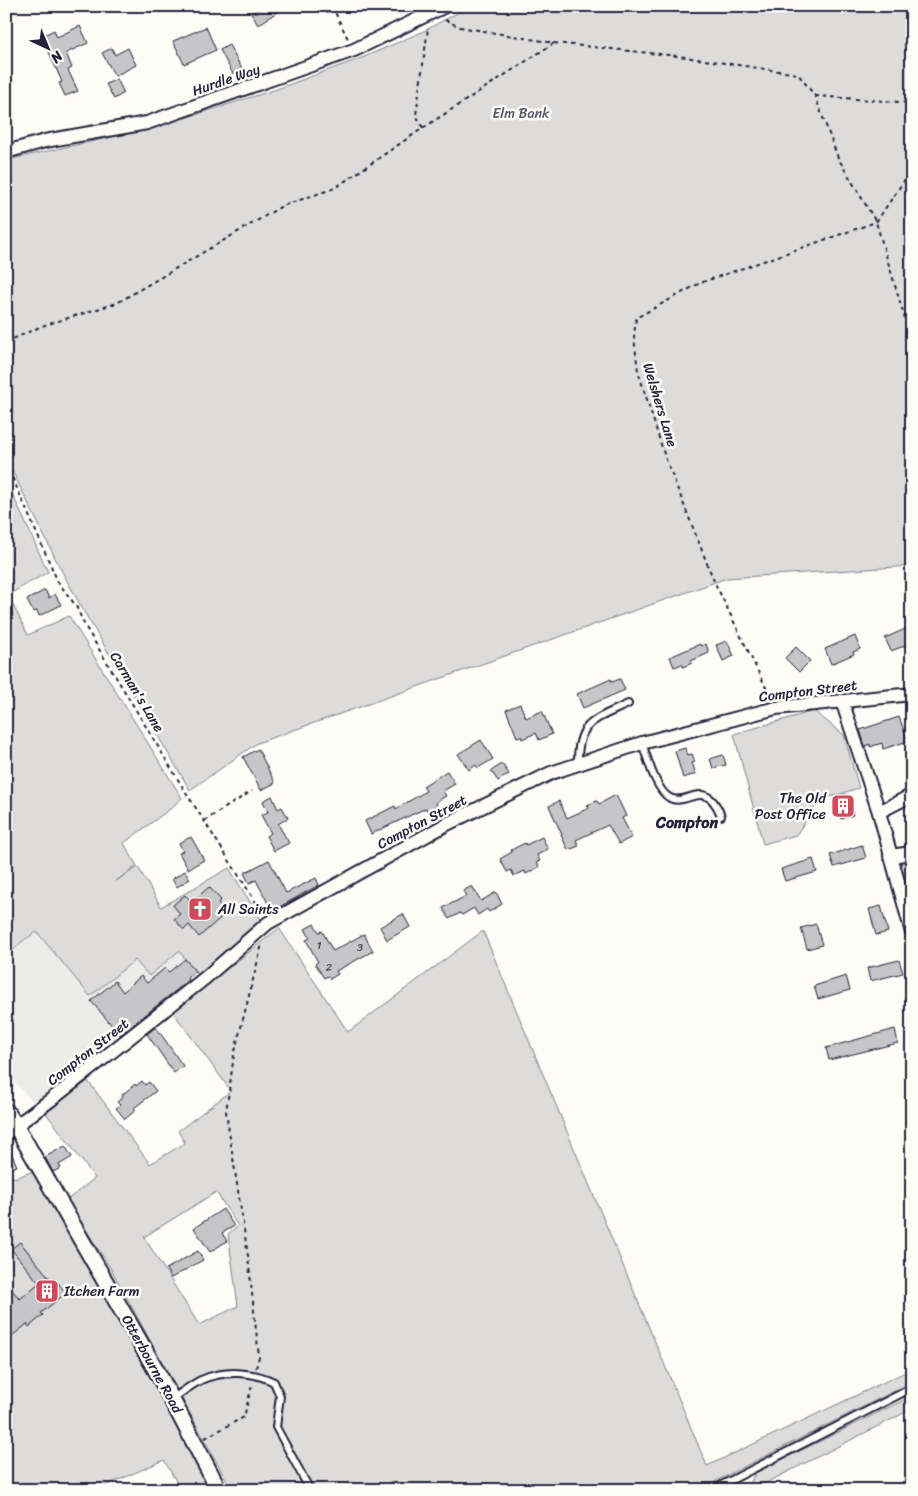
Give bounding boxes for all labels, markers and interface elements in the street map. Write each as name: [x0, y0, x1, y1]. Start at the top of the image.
north arrow: [22, 22, 72, 72]
text: N: [44, 44, 70, 70]
street label: Hurdle Way: [189, 56, 264, 103]
park label: Elm Bank: [492, 101, 550, 126]
street label: Welshers Lane: [635, 360, 685, 450]
street label: Carman's Lane: [103, 647, 171, 737]
street label: Compton Street: [758, 673, 858, 709]
place label: The Old Post Office: [755, 786, 828, 827]
street label: Compton Street: [373, 788, 471, 856]
building icon: The Old Post Office: [830, 793, 856, 819]
district label: Compton: [655, 808, 718, 837]
church icon: All Saints: [187, 896, 213, 922]
place label: All Saints: [217, 897, 279, 922]
house number: 1: [317, 936, 322, 955]
house number: 3: [357, 938, 363, 957]
house number: 2: [326, 958, 333, 977]
street label: Compton Street: [41, 1012, 135, 1092]
building icon: Itchen Farm: [34, 1278, 60, 1304]
place label: Itchen Farm: [63, 1279, 140, 1304]
street label: Otterbourne Road: [114, 1310, 190, 1419]

